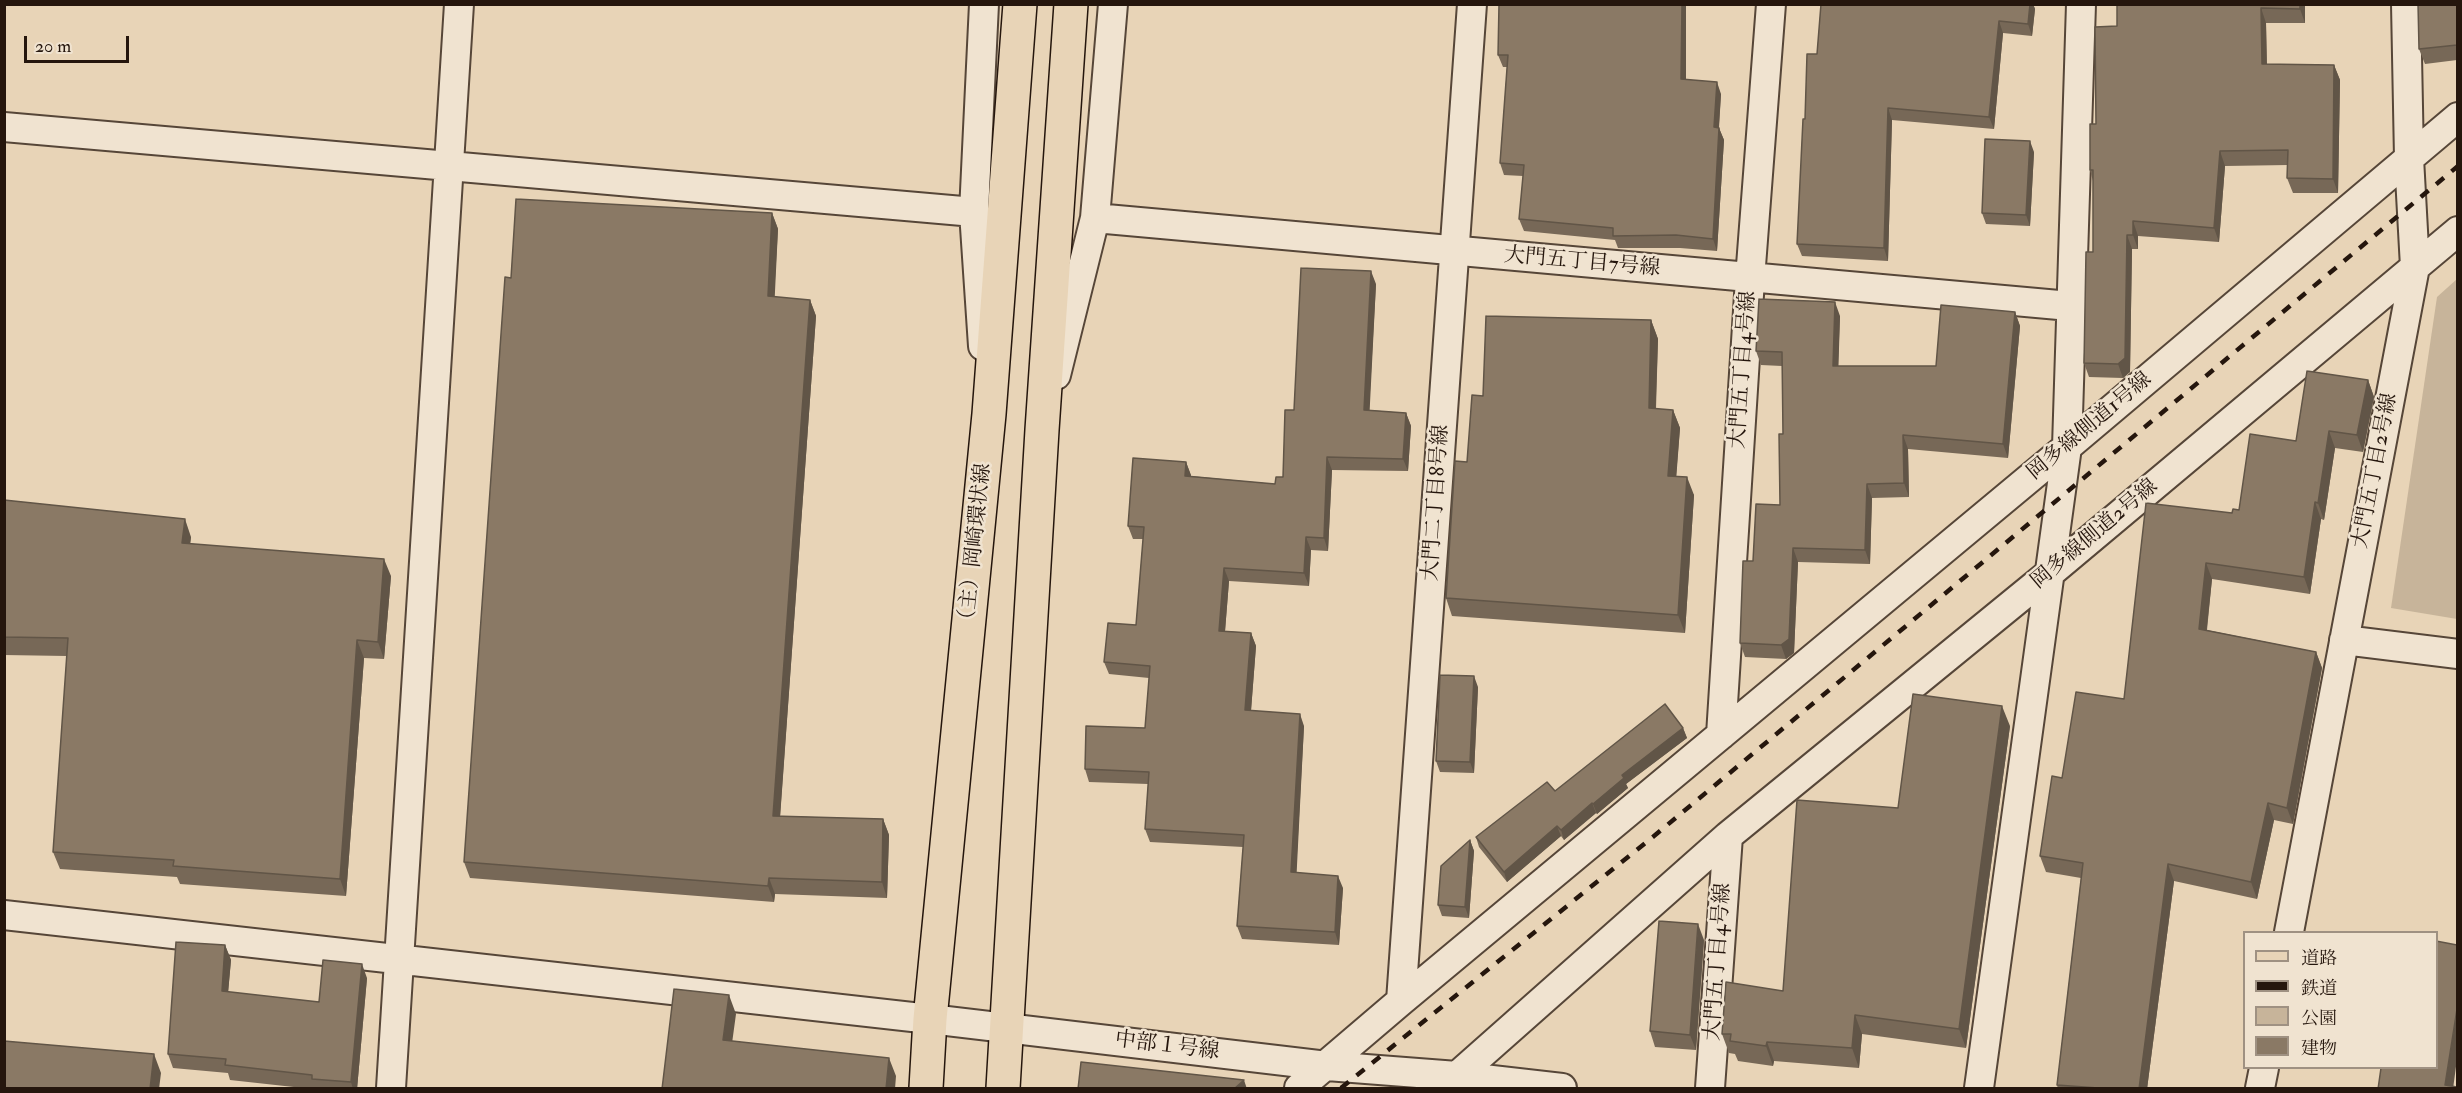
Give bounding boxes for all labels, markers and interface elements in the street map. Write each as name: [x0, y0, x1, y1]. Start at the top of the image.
scale bar: [27, 24, 132, 62]
text: 20 m: [35, 35, 71, 58]
street label: 大門五丁目7号線: [1503, 244, 1661, 282]
street label: 大門五丁目4号線: [1726, 290, 1762, 450]
street label: 岡多線側道1号線: [2023, 368, 2157, 486]
street label: 大門五丁目2号線: [2349, 391, 2403, 551]
street label: 大門二丁目8号線: [1419, 424, 1455, 582]
street label: （主）岡崎環状線: [955, 462, 997, 632]
street label: 岡多線側道2号線: [2027, 475, 2163, 595]
street label: 大門五丁目4号線: [1701, 882, 1737, 1042]
legend: [2243, 931, 2438, 1069]
text: 道路: [2301, 947, 2337, 970]
text: 鉄道: [2301, 977, 2337, 1000]
text: 公園: [2301, 1007, 2337, 1030]
street label: 中部１号線: [1113, 1028, 1221, 1066]
text: 建物: [2301, 1037, 2337, 1060]

